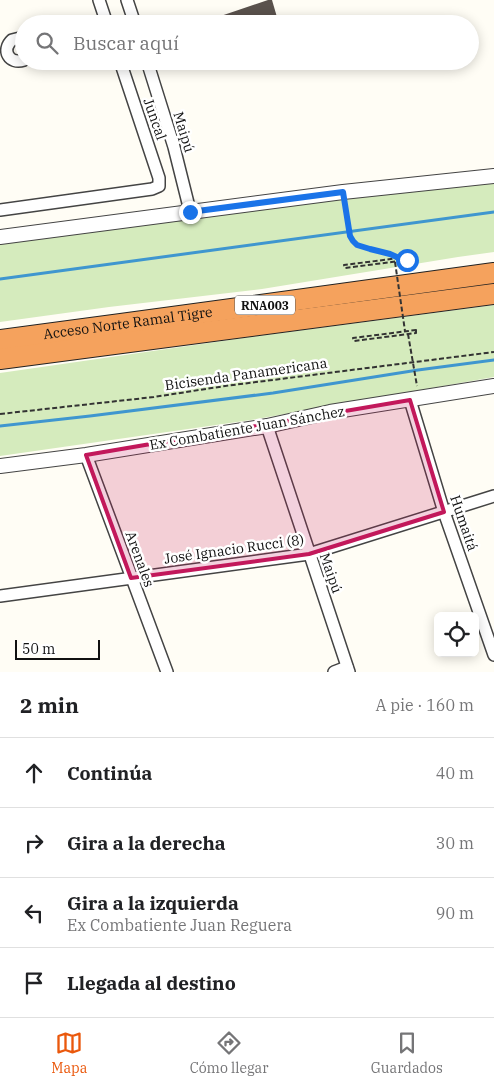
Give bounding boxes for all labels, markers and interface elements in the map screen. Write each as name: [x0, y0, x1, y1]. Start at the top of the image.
search box: [15, 15, 479, 70]
icon: search: [33, 29, 61, 57]
text: Buscar aquí: [73, 31, 179, 55]
street label: Juncal: [139, 96, 171, 142]
street label: Maipú: [169, 110, 199, 155]
route end: [179, 201, 202, 224]
route start: [396, 249, 419, 272]
road number: RNA003: [235, 296, 295, 314]
street label: Acceso Norte Ramal Tigre: [42, 303, 214, 343]
street label: Bicisenda Panamericana: [164, 354, 329, 394]
street label: Ex Combatiente Juan Sánchez: [148, 402, 346, 454]
street label: Humaitá: [446, 493, 482, 554]
street label: Arenales: [122, 528, 159, 590]
street label: José Ignacio Rucci (8): [163, 530, 305, 568]
street label: Maipú: [316, 550, 346, 596]
map controls: [434, 612, 479, 657]
button: locate: [434, 612, 479, 657]
scale bar: [15, 637, 100, 660]
text: 50 m: [22, 640, 55, 658]
text: 2 min: [20, 691, 79, 719]
text: A pie · 160 m: [376, 695, 474, 715]
icon: ahead: [20, 759, 48, 787]
text: Continúa: [67, 761, 152, 785]
text: 40 m: [436, 763, 474, 783]
icon: right: [20, 829, 48, 857]
text: Gira a la derecha: [67, 831, 226, 855]
text: 30 m: [436, 833, 474, 853]
text: Gira a la izquierda: [67, 891, 239, 915]
icon: left: [20, 899, 48, 927]
text: 90 m: [436, 903, 474, 923]
text: Ex Combatiente Juan Reguera: [67, 915, 292, 935]
icon: arrive: [20, 969, 48, 997]
text: Llegada al destino: [67, 971, 236, 995]
tab: Mapa: [51, 1029, 87, 1077]
tab: Cómo llegar: [190, 1029, 268, 1077]
tab: Guardados: [371, 1029, 443, 1077]

